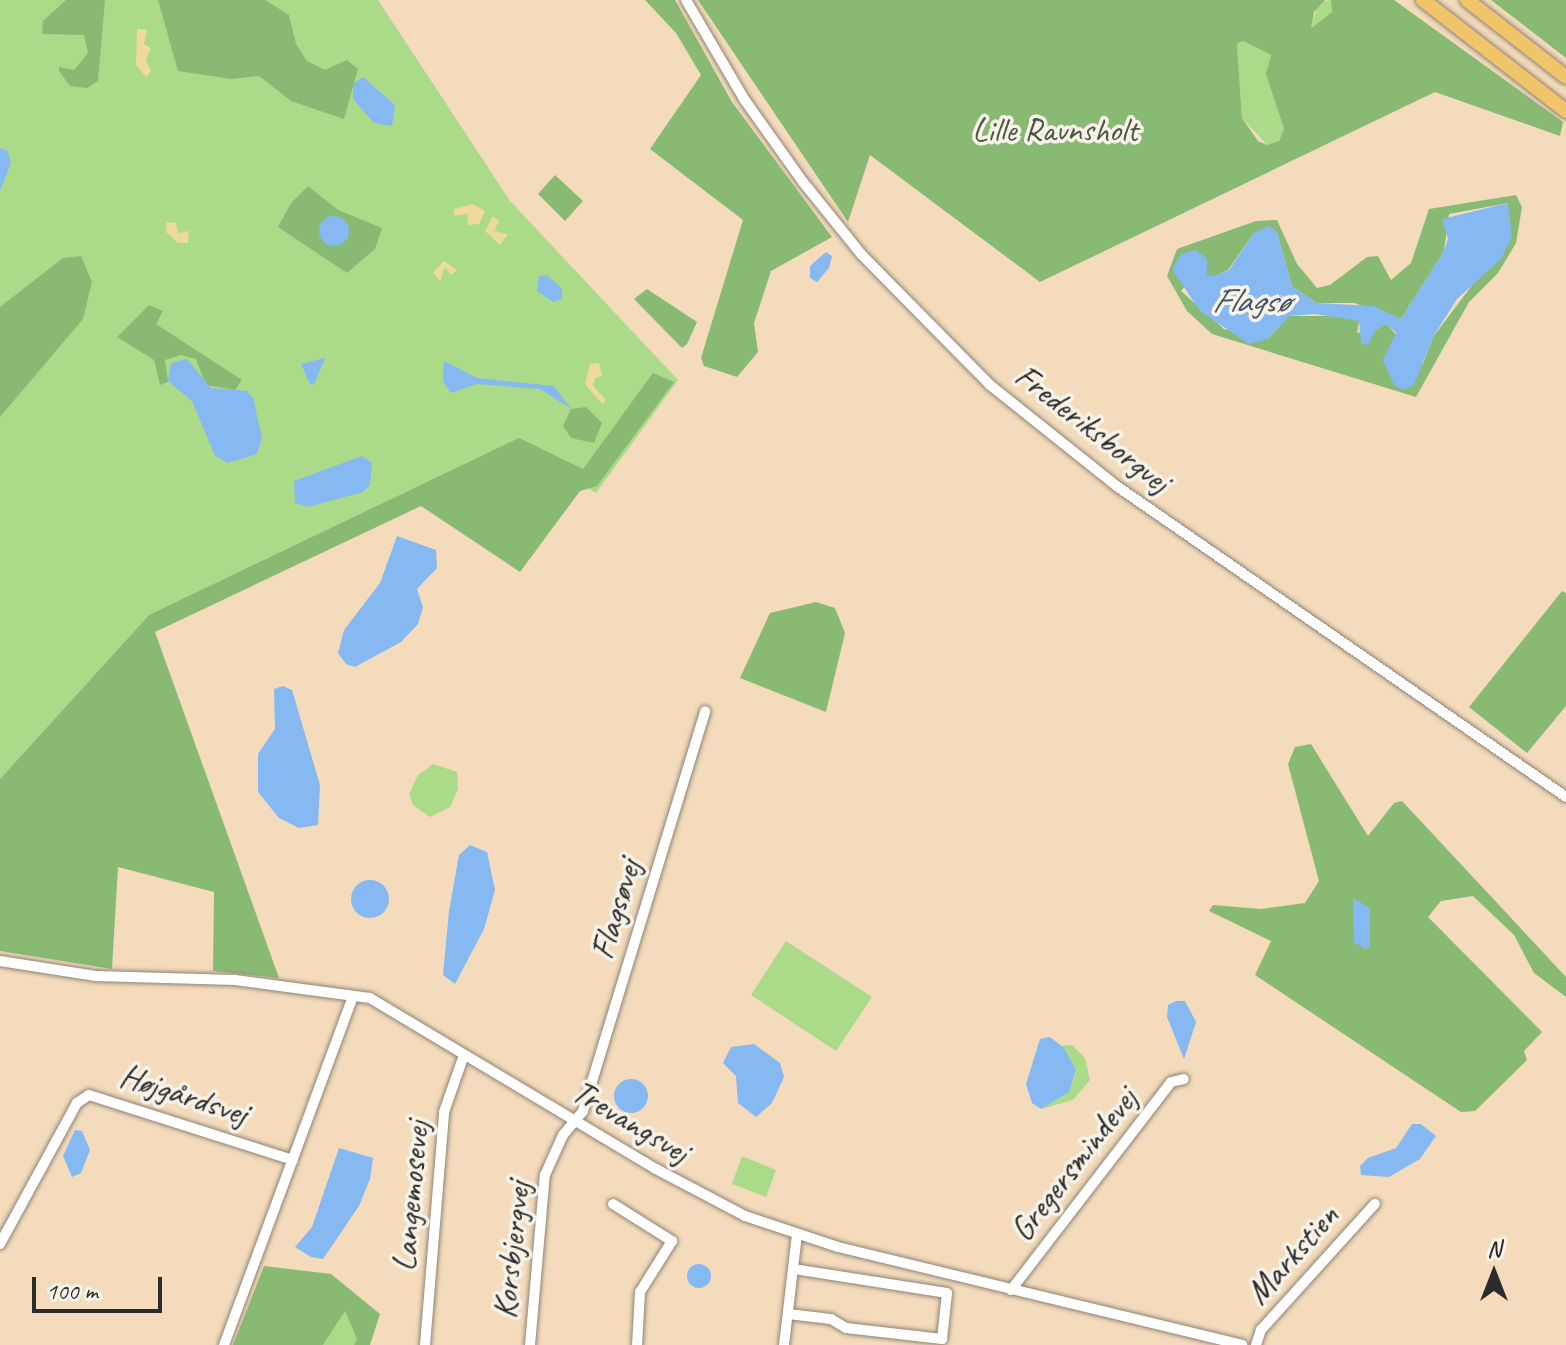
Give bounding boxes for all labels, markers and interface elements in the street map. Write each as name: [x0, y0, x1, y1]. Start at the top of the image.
park label: Lille Ravnsholt: [972, 110, 1138, 150]
water label: Flagsø: [1212, 279, 1288, 323]
street label: Frederiksborgvej: [1007, 355, 1179, 501]
street label: Flagsøvej: [581, 854, 649, 964]
street label: Højgårdsvej: [115, 1054, 253, 1134]
street label: Trevangsvej: [565, 1070, 697, 1172]
street label: Gregersmindevej: [1001, 1079, 1145, 1249]
street label: Langemosevej: [383, 1119, 437, 1273]
street label: Korsbjergvej: [484, 1180, 538, 1320]
street label: Markstien: [1237, 1196, 1347, 1312]
north arrow: [1454, 1233, 1534, 1313]
text: N: [1487, 1235, 1501, 1263]
scale bar: [36, 1261, 166, 1311]
text: 100 m: [46, 1276, 98, 1306]

